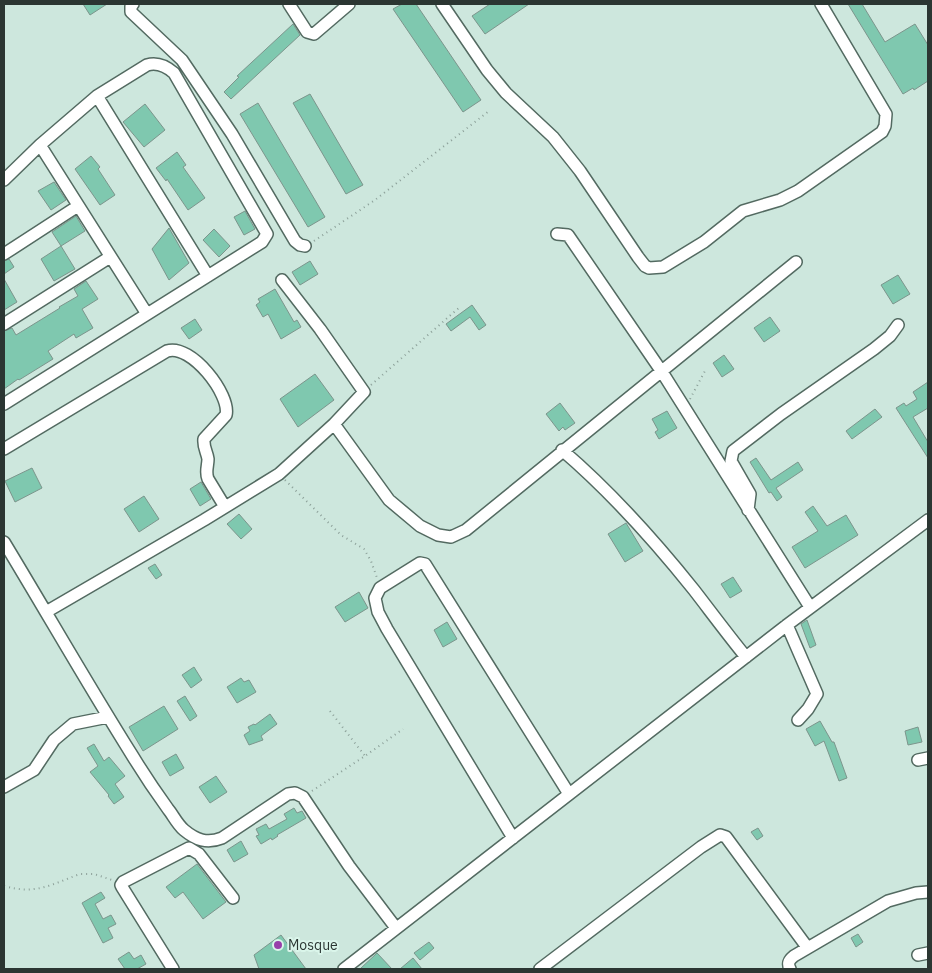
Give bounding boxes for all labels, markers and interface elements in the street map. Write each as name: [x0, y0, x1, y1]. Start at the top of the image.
place label: Mosque: [288, 936, 338, 954]
marker: Mosque: [272, 939, 284, 951]

